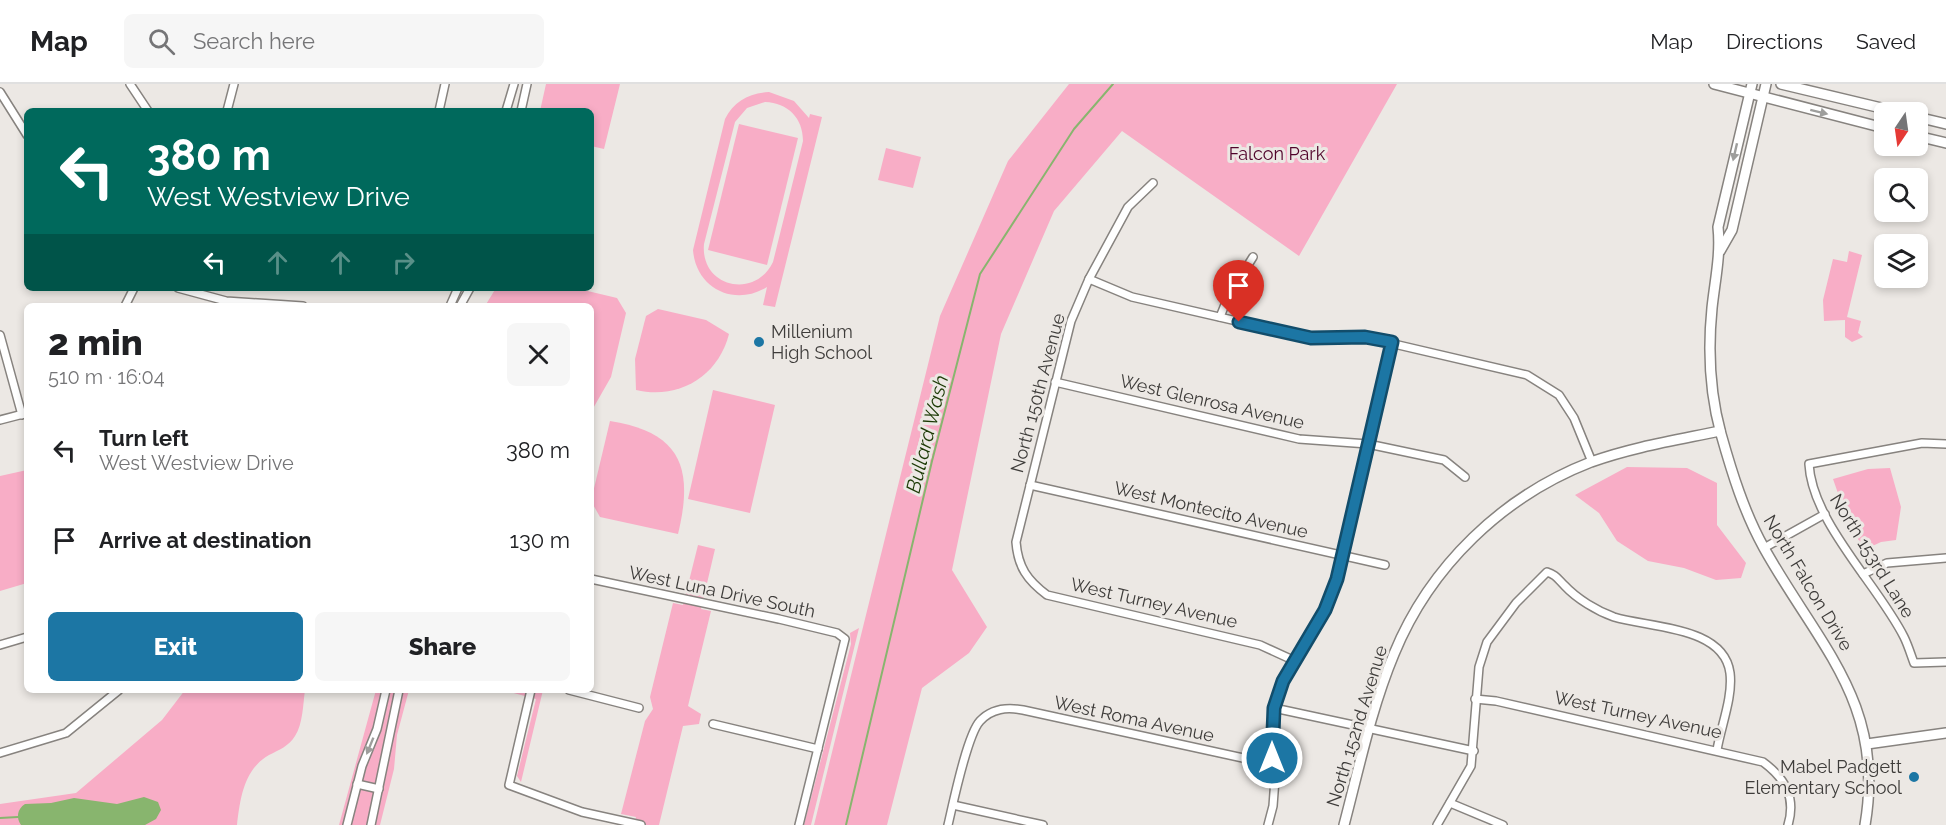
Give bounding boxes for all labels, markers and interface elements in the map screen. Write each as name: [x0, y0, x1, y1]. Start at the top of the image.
search box: [124, 14, 544, 68]
text: Map: [30, 25, 88, 58]
icon: search: [145, 25, 178, 58]
text: Search here: [193, 28, 315, 54]
text: Map: [1650, 29, 1693, 54]
text: Directions: [1726, 29, 1823, 54]
text: Saved: [1856, 29, 1916, 54]
north arrow: [1874, 102, 1928, 156]
map controls: [1874, 102, 1928, 288]
one-way arrow: [1810, 108, 1828, 118]
text: 380 m: [147, 131, 271, 180]
icon: left: [48, 132, 126, 210]
park label: Falcon Park: [1229, 143, 1326, 164]
one-way arrow: [1730, 143, 1740, 161]
button: search: [1874, 168, 1928, 222]
text: West Westview Drive: [147, 181, 410, 212]
button: layers: [1874, 234, 1928, 288]
icon: left: [198, 246, 231, 279]
icon: ahead: [261, 246, 294, 279]
icon: ahead: [324, 246, 357, 279]
icon: right: [387, 246, 420, 279]
pin: [1213, 260, 1264, 322]
icon: arrive: [1222, 269, 1255, 302]
street label: North 150th Avenue: [1006, 310, 1069, 475]
text: 2 min: [48, 321, 143, 363]
place label: Millenium High School: [771, 321, 872, 363]
button: close: [507, 323, 570, 386]
marker: Millenium High School: [752, 335, 766, 349]
text: 510 m · 16:04: [48, 365, 165, 389]
street label: West Glenrosa Avenue: [1118, 370, 1307, 433]
water label: Bullard Wash: [901, 373, 953, 495]
text: Turn left: [99, 425, 189, 451]
icon: left: [48, 434, 81, 467]
text: 380 m: [506, 437, 570, 463]
text: West Westview Drive: [99, 451, 294, 475]
street label: West Montecito Avenue: [1112, 477, 1310, 542]
street label: North 153rd Lane: [1826, 490, 1919, 622]
street label: North Falcon Drive: [1760, 511, 1857, 655]
icon: arrive: [48, 524, 81, 557]
text: Arrive at destination: [99, 527, 312, 553]
text: 130 m: [510, 527, 570, 553]
street label: West Luna Drive South: [627, 561, 817, 622]
street label: West Turney Avenue: [1069, 573, 1240, 632]
button: Exit: [48, 612, 303, 681]
button: Share: [315, 612, 570, 681]
street label: North 152nd Avenue: [1322, 642, 1391, 809]
street label: West Turney Avenue: [1552, 686, 1724, 743]
street label: West Roma Avenue: [1052, 691, 1217, 746]
position arrow: [1240, 726, 1304, 790]
one-way arrow: [365, 737, 374, 755]
place label: Mabel Padgett Elementary School: [1744, 756, 1902, 798]
marker: Mabel Padgett Elementary School: [1907, 770, 1921, 784]

